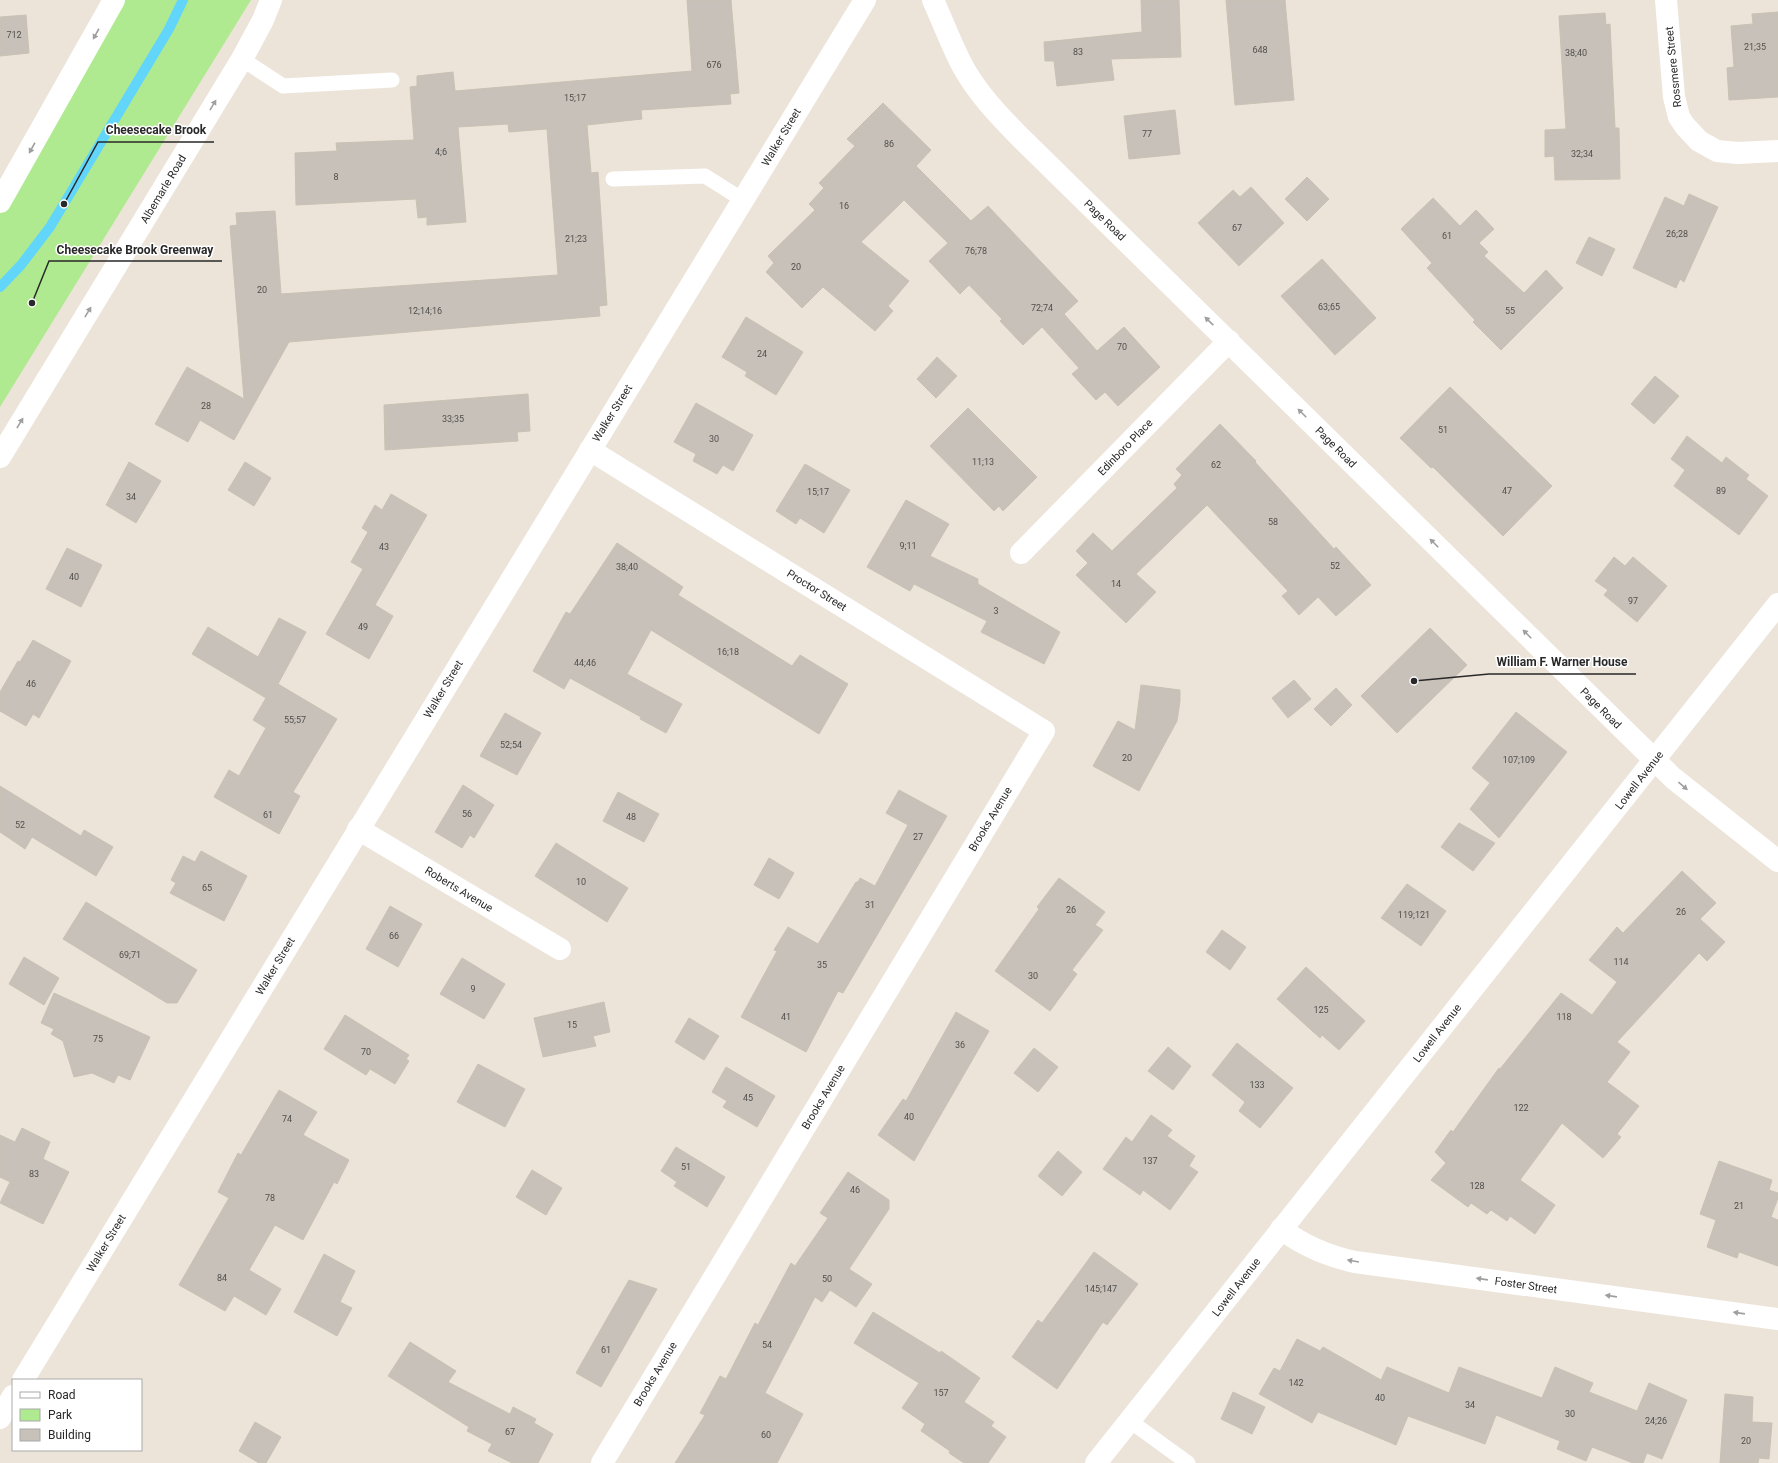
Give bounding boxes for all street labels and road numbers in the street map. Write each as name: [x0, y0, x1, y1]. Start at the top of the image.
street label: Rossmere Street: [1663, 26, 1684, 108]
street label: Walker Street: [759, 106, 804, 168]
street label: Albemarle Road: [138, 153, 189, 226]
street label: Page Road: [1081, 197, 1128, 243]
street label: Walker Street: [590, 382, 635, 444]
street label: Edinboro Place: [1095, 416, 1156, 478]
street label: Page Road: [1312, 424, 1359, 471]
street label: Proctor Street: [785, 567, 849, 614]
street label: Walker Street: [421, 658, 466, 720]
street label: Page Road: [1577, 685, 1624, 732]
street label: Lowell Avenue: [1613, 748, 1666, 812]
street label: Brooks Avenue: [966, 784, 1015, 854]
street label: Roberts Avenue: [422, 864, 495, 915]
street label: Walker Street: [253, 935, 298, 997]
street label: Lowell Avenue: [1411, 1001, 1464, 1065]
street label: Brooks Avenue: [799, 1062, 848, 1132]
street label: Walker Street: [84, 1212, 129, 1274]
street label: Lowell Avenue: [1210, 1255, 1263, 1319]
street label: Foster Street: [1494, 1275, 1558, 1296]
street label: Brooks Avenue: [631, 1339, 680, 1409]

